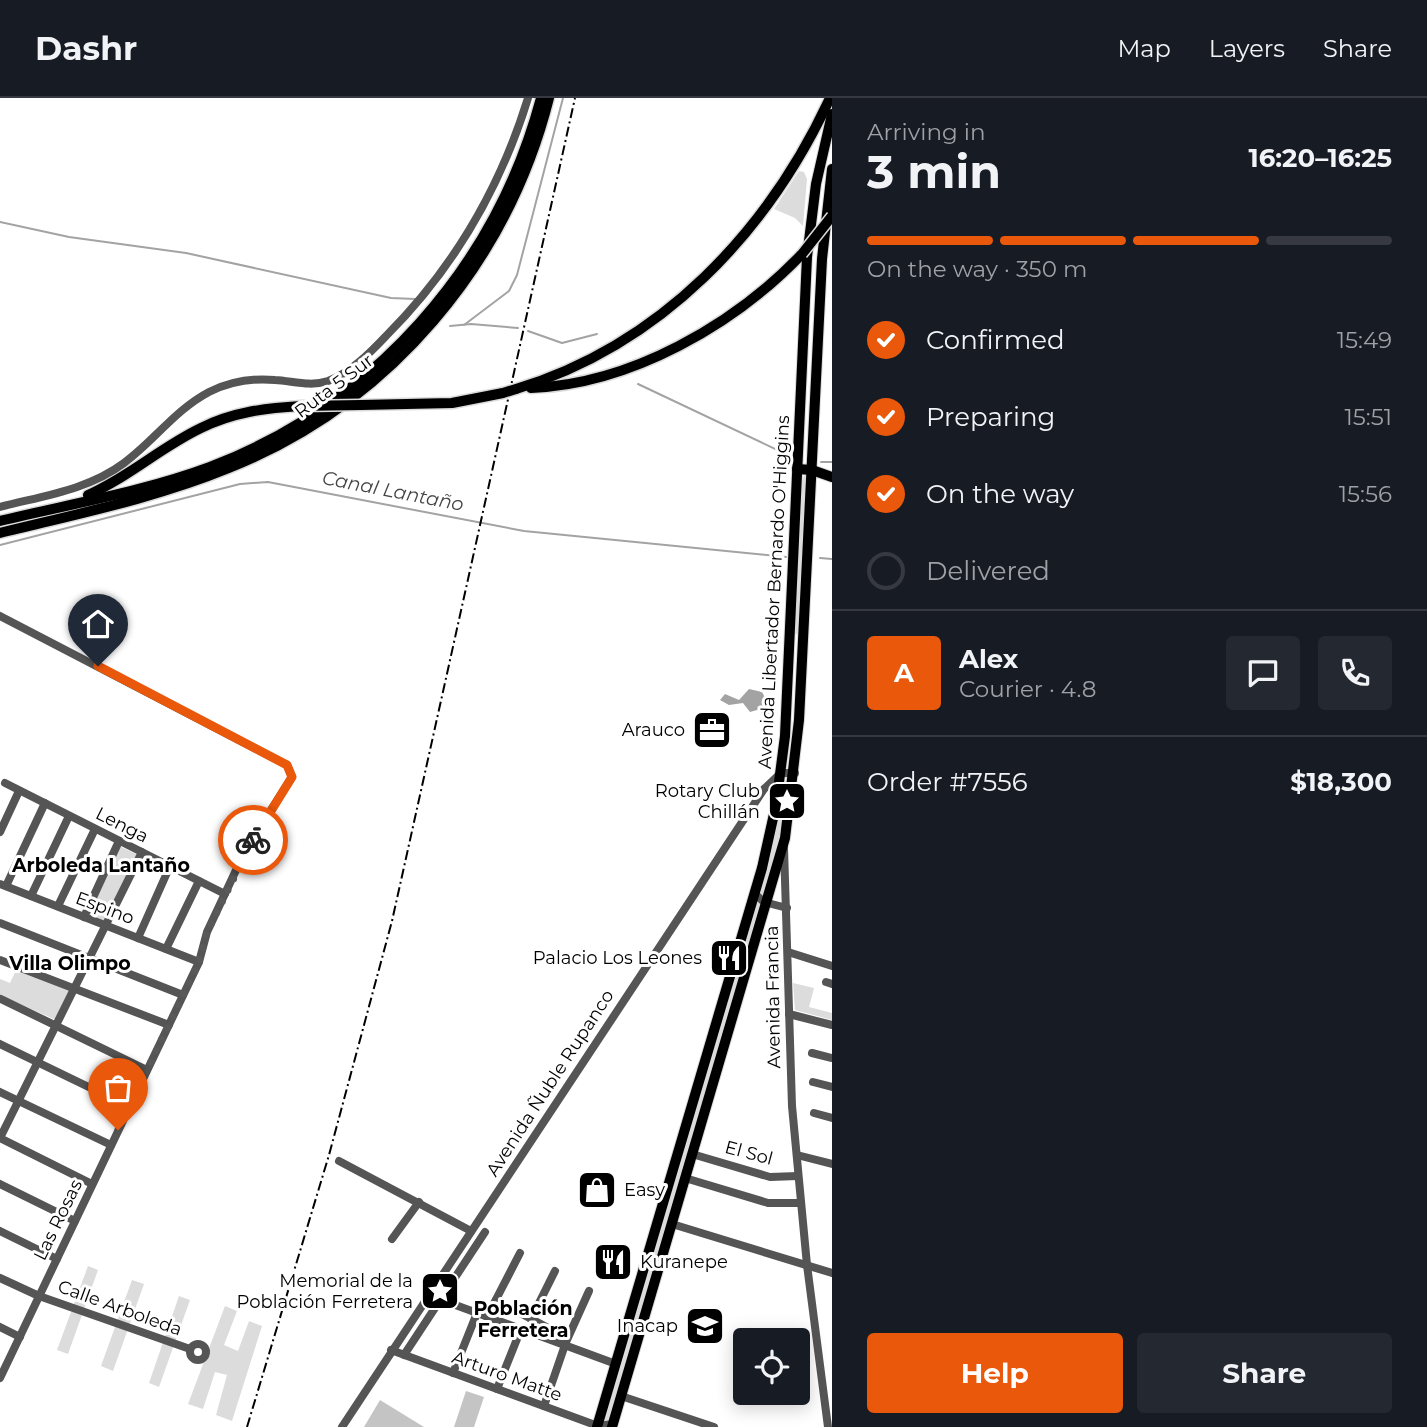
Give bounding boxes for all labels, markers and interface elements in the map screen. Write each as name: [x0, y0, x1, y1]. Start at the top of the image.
text: Dashr: [35, 28, 137, 68]
text: Map: [1117, 34, 1171, 63]
text: Layers: [1209, 34, 1285, 63]
text: Share: [1323, 34, 1392, 63]
text: Arriving in: [867, 118, 986, 146]
text: 16:20–16:25: [1249, 142, 1392, 174]
text: 3 min: [867, 143, 1001, 200]
text: On the way · 350 m: [867, 255, 1087, 283]
icon: check: [867, 321, 905, 359]
text: Confirmed: [926, 324, 1065, 356]
text: 15:49: [1337, 326, 1392, 354]
street label: Ruta 5 Sur: [290, 349, 378, 423]
icon: check: [867, 398, 905, 436]
text: Preparing: [926, 401, 1055, 433]
text: 15:51: [1344, 403, 1392, 431]
street label: Avenida Libertador Bernardo O'Higgins: [754, 414, 794, 769]
water label: Canal Lantaño: [320, 466, 466, 516]
icon: check: [867, 475, 905, 513]
text: On the way: [926, 478, 1074, 510]
text: 15:56: [1339, 480, 1392, 508]
text: Delivered: [926, 555, 1050, 587]
pin: [68, 594, 128, 666]
icon: home: [79, 605, 117, 643]
button: chat: [1226, 636, 1300, 710]
button: phone: [1318, 636, 1392, 710]
text: Alex: [959, 643, 1018, 675]
text: A: [894, 657, 914, 689]
text: Courier · 4.8: [959, 675, 1096, 703]
office icon: Arauco: [691, 709, 733, 751]
place label: Arauco: [622, 719, 685, 741]
text: Order #7556: [867, 766, 1028, 798]
text: $18,300: [1290, 766, 1392, 798]
place label: Rotary Club Chillán: [655, 780, 760, 823]
place icon: Rotary Club Chillán: [766, 780, 808, 822]
street label: Lenga: [92, 802, 152, 848]
courier: [218, 805, 288, 875]
icon: bike: [234, 821, 272, 859]
district label: Arboleda Lantaño: [11, 854, 190, 877]
street label: Espino: [72, 887, 138, 929]
street label: Avenida Francia: [761, 925, 785, 1069]
restaurant icon: Palacio Los Leones: [708, 937, 750, 979]
place label: Palacio Los Leones: [533, 947, 702, 969]
district label: Villa Olimpo: [8, 952, 131, 975]
street label: Avenida Ñuble Rupanco: [481, 986, 619, 1180]
pin: [88, 1058, 148, 1130]
icon: bag: [99, 1069, 137, 1107]
street label: El Sol: [723, 1136, 775, 1170]
shop icon: Easy: [576, 1169, 618, 1211]
street label: Las Rosas: [29, 1176, 87, 1264]
place label: Easy: [624, 1179, 665, 1201]
restaurant icon: Kuranepe: [592, 1241, 634, 1283]
place label: Kuranepe: [640, 1251, 728, 1273]
place label: Memorial de la Población Ferretera: [237, 1270, 413, 1313]
place icon: Memorial de la Población Ferretera: [419, 1270, 461, 1312]
street label: Calle Arboleda: [55, 1275, 185, 1341]
district label: Población Ferretera: [473, 1297, 573, 1342]
school or university icon: Inacap: [684, 1305, 726, 1347]
place label: Inacap: [617, 1315, 678, 1337]
map controls: [733, 1328, 810, 1405]
button: locate: [733, 1328, 810, 1405]
button: Help: [867, 1333, 1123, 1413]
button: Share: [1137, 1333, 1392, 1413]
street label: Arturo Matte: [449, 1346, 565, 1406]

